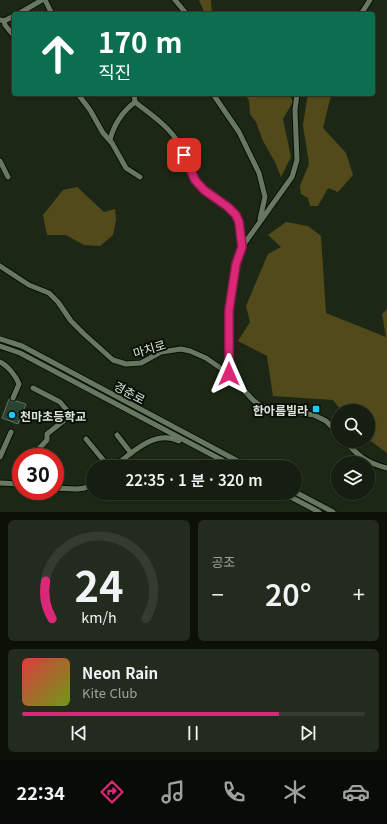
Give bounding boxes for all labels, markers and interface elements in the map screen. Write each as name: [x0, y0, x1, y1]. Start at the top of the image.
text: 170 m: [98, 21, 182, 61]
icon: ahead: [32, 28, 84, 80]
text: 직진: [98, 58, 131, 84]
pin: [167, 138, 201, 172]
icon: arrive: [173, 144, 195, 166]
street label: 마치로: [131, 335, 167, 361]
position arrow: [208, 353, 250, 395]
street label: 경춘로: [111, 377, 149, 407]
place label: 한아름빌라: [253, 401, 308, 418]
marker: 한아름빌라: [311, 404, 321, 414]
map controls: [331, 404, 375, 500]
button: search: [331, 404, 375, 448]
place label: 천마초등학교: [20, 407, 86, 424]
marker: 천마초등학교: [7, 410, 17, 420]
speed limit sign: 30: [12, 448, 64, 500]
button: layers: [331, 456, 375, 500]
text: 22:35 · 1 분 · 320 m: [126, 469, 262, 490]
text: 공조: [212, 552, 235, 571]
text: 24: [74, 553, 123, 613]
text: 20°: [265, 571, 312, 615]
text: −: [212, 577, 224, 609]
text: +: [353, 577, 365, 609]
text: km/h: [81, 605, 116, 626]
text: Neon Rain: [82, 662, 158, 683]
text: Kite Club: [82, 683, 137, 702]
icon: previous: [68, 722, 90, 744]
icon: pause: [182, 722, 204, 744]
icon: next: [297, 722, 319, 744]
icon: directions: [98, 778, 126, 806]
icon: music: [159, 778, 187, 806]
icon: phone: [220, 778, 248, 806]
icon: climate: [281, 778, 309, 806]
icon: car: [342, 778, 370, 806]
text: 22:34: [17, 779, 65, 805]

